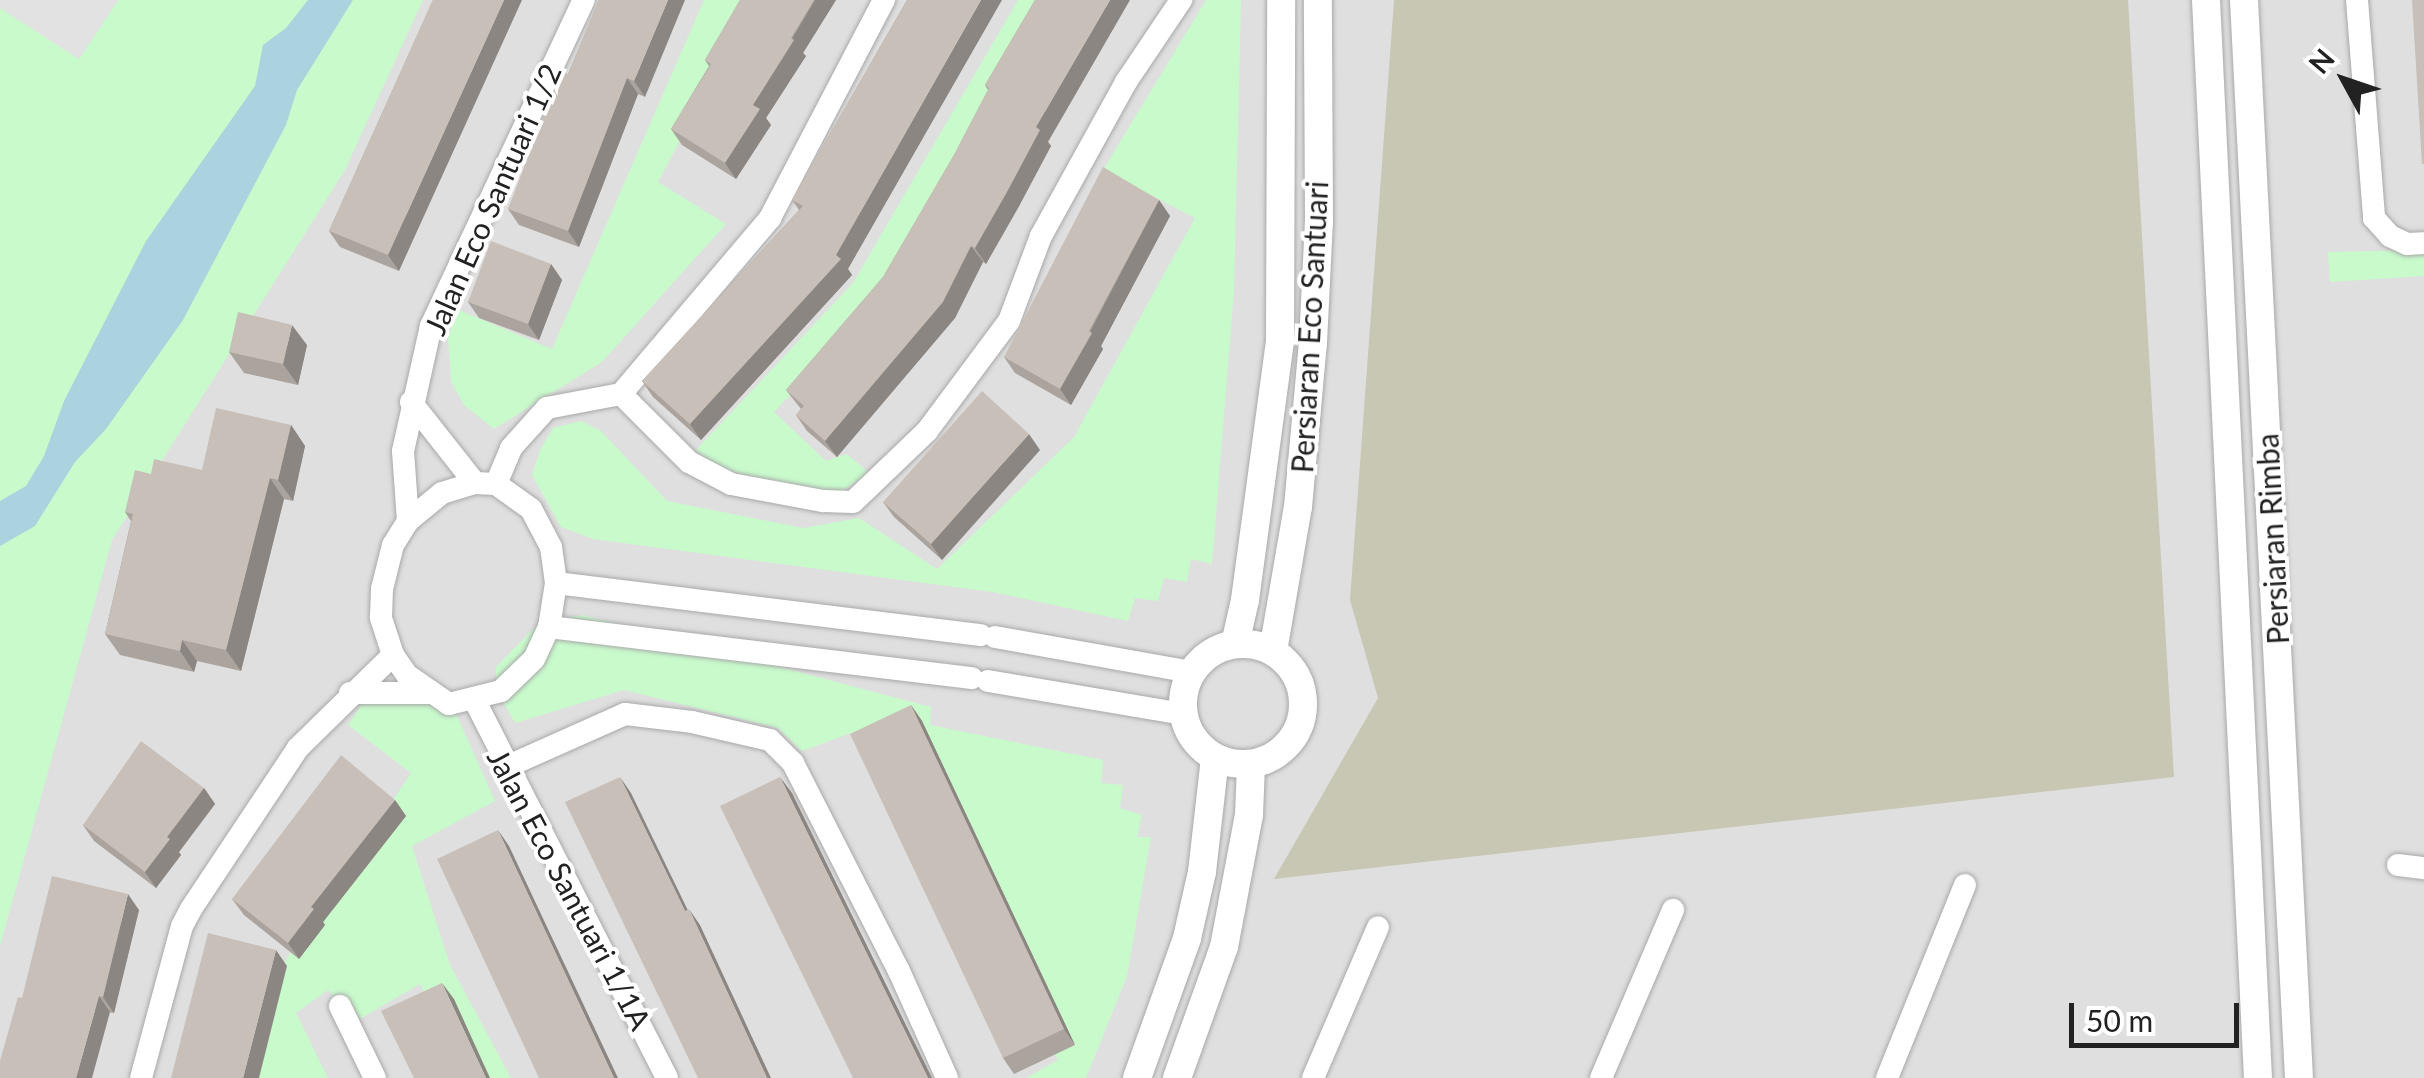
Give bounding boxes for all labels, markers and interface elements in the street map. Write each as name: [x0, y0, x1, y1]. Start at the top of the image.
north arrow: [2294, 30, 2394, 130]
text: N: [2301, 42, 2341, 80]
street label: Jalan Eco Santuari 1/2: [416, 58, 568, 340]
street label: Persiaran Eco Santuari: [1283, 180, 1335, 474]
street label: Persiaran Rimba: [2248, 433, 2296, 645]
street label: Jalan Eco Santuari 1/1A: [481, 742, 659, 1036]
scale bar: [2074, 983, 2244, 1045]
text: 50 m: [2086, 1002, 2153, 1038]

